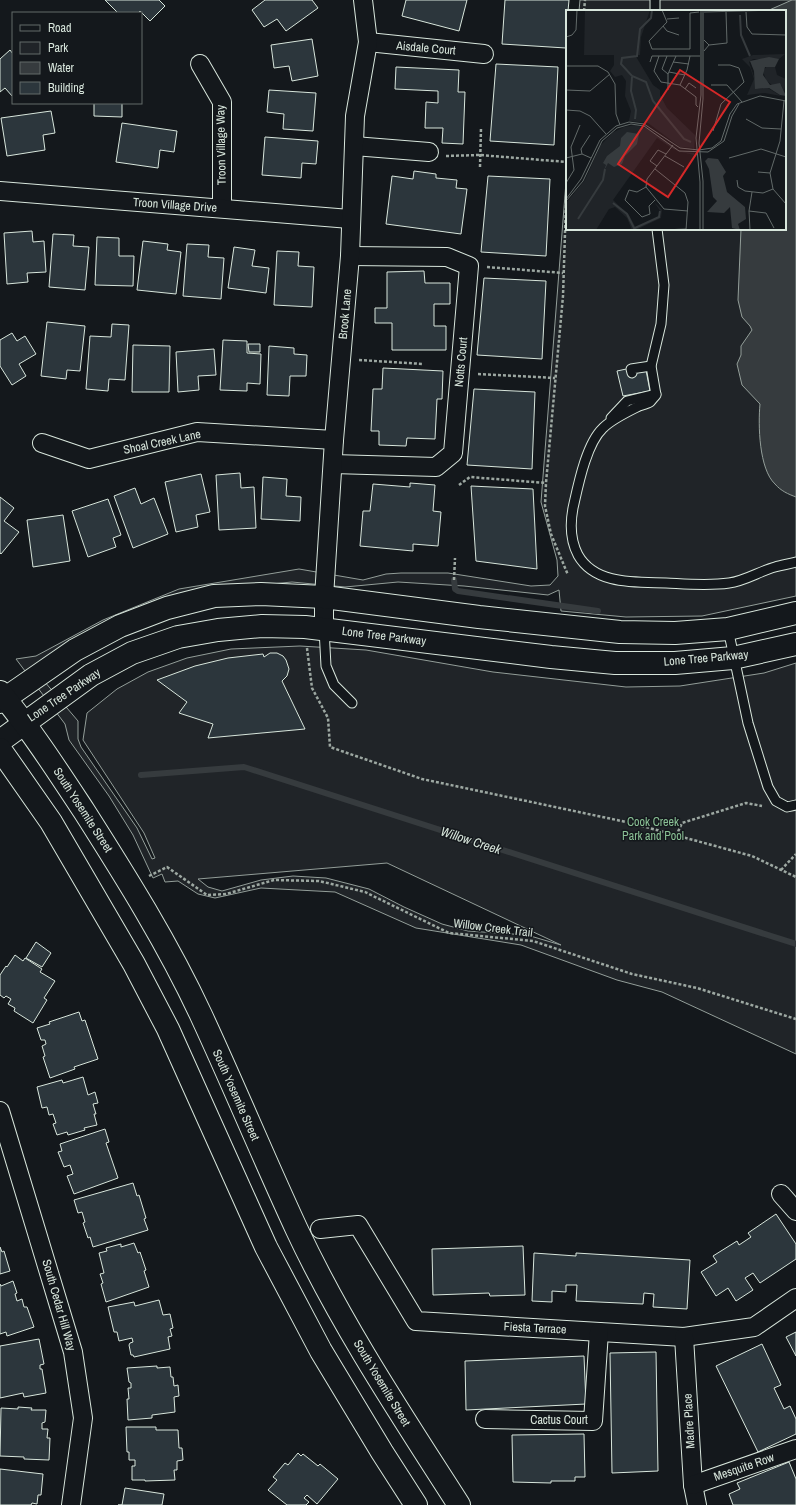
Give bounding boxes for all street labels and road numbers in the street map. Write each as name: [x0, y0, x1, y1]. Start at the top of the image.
street label: Aisdale Court: [395, 37, 457, 59]
street label: Troon Village Way: [212, 105, 230, 185]
street label: Troon Village Drive: [132, 194, 218, 216]
street label: Brook Lane: [335, 288, 355, 340]
street label: Notts Court: [451, 336, 471, 387]
street label: Shoal Creek Lane: [122, 426, 202, 458]
street label: Lone Tree Parkway: [341, 623, 427, 649]
street label: Lone Tree Parkway: [663, 646, 749, 670]
street label: Lone Tree Parkway: [24, 665, 104, 725]
street label: South Yosemite Street: [50, 765, 117, 856]
street label: Willow Creek Trail: [452, 915, 534, 941]
street label: South Yosemite Street: [209, 1047, 263, 1143]
street label: South Cedar Hill Way: [38, 1257, 80, 1353]
street label: Fiesta Terrace: [503, 1318, 567, 1338]
street label: South Yosemite Street: [350, 1337, 414, 1429]
street label: Madre Place: [680, 1393, 698, 1449]
street label: Cactus Court: [530, 1412, 588, 1428]
street label: Mesquite Row: [712, 1449, 777, 1485]

